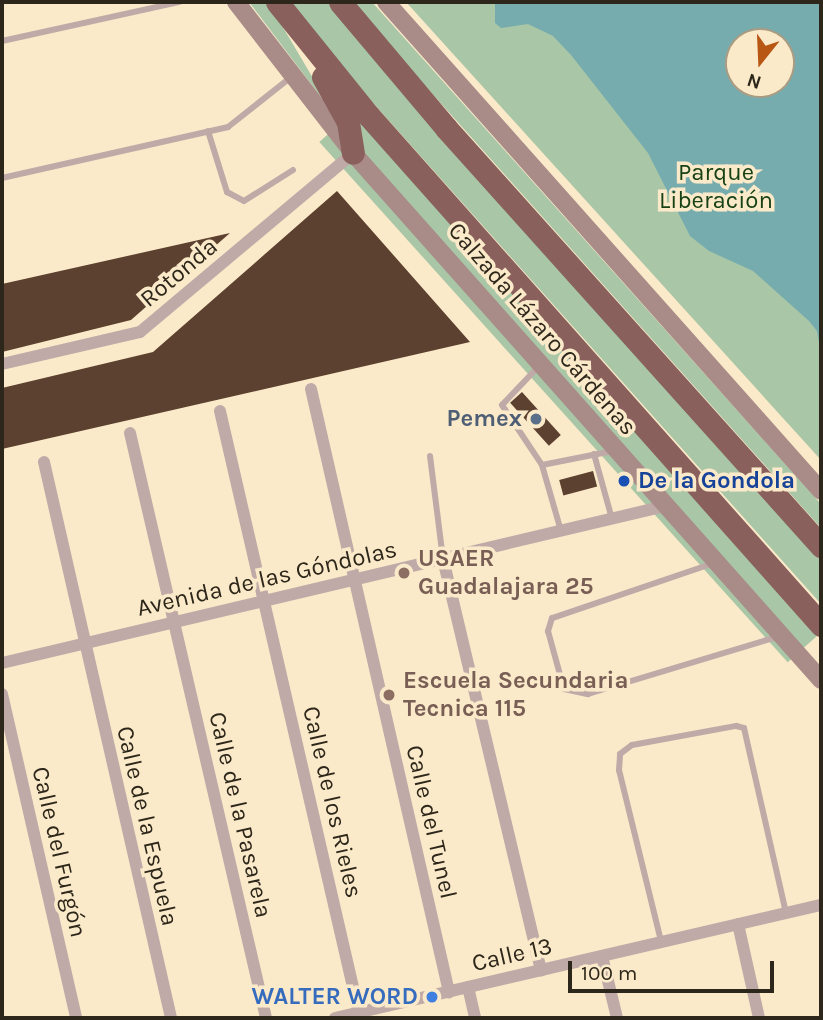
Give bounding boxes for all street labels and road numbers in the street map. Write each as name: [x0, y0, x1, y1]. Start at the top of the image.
street label: Calzada Lázaro Cárdenas: [442, 217, 642, 441]
street label: Rotonda: [135, 232, 223, 314]
street label: Avenida de las Góndolas: [134, 535, 400, 623]
street label: Calle de los Rieles: [296, 703, 368, 901]
street label: Calle de la Pasarela: [202, 709, 278, 921]
street label: Calle de la Espuela: [110, 723, 184, 929]
street label: Calle del Tunel: [399, 742, 463, 902]
street label: Calle del Furgón: [25, 764, 93, 940]
street label: Calle 13: [469, 932, 555, 978]

